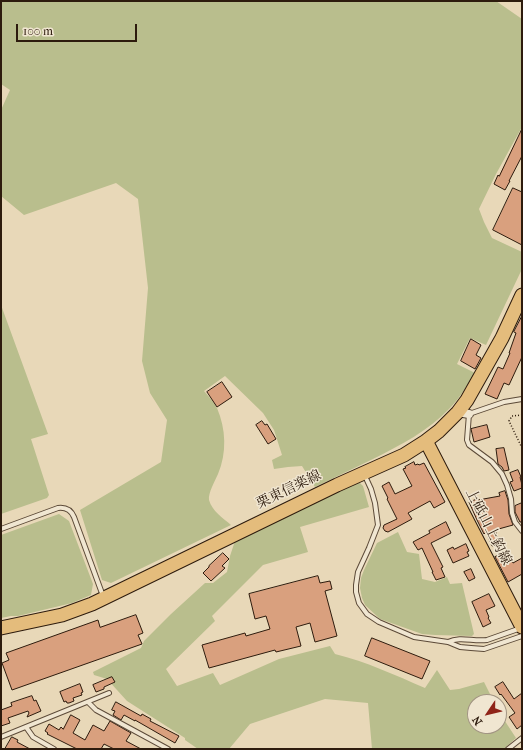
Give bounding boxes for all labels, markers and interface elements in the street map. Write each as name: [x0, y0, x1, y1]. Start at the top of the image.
scale bar: [18, 16, 139, 42]
text: 100 m: [23, 24, 53, 38]
street label: 栗東信楽線: [254, 467, 324, 513]
street label: 上砥山上鈎線: [461, 486, 515, 568]
north arrow: [467, 694, 507, 734]
text: N: [470, 713, 485, 728]

